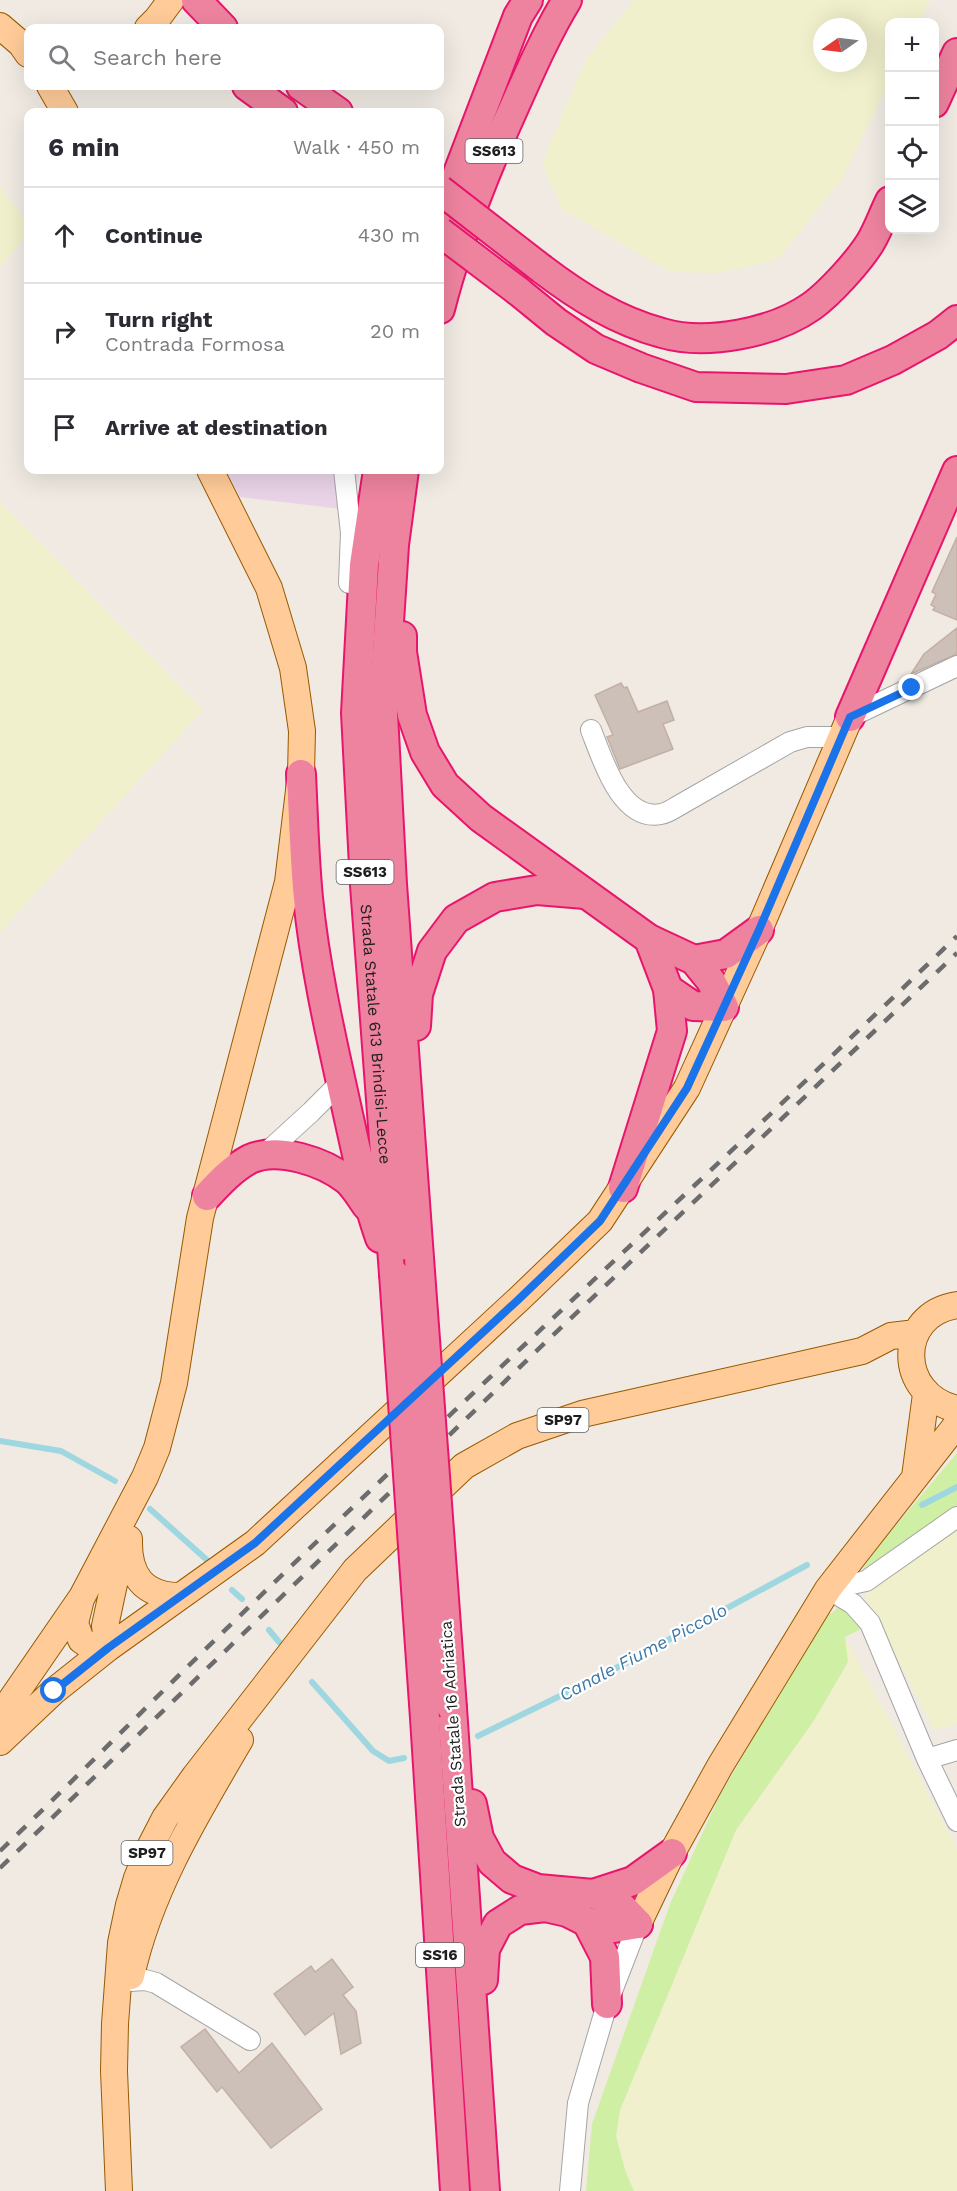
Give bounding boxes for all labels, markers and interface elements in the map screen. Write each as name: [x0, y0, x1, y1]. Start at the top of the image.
north arrow: [813, 18, 867, 72]
map controls: [885, 18, 939, 234]
button: +: [885, 18, 939, 72]
search box: [24, 24, 444, 90]
icon: search: [45, 41, 78, 74]
text: Search here: [93, 45, 222, 70]
button: −: [885, 72, 939, 126]
button: locate: [885, 126, 939, 180]
text: 6 min: [48, 132, 120, 162]
text: Walk · 450 m: [293, 135, 420, 159]
road number: SS613: [466, 139, 522, 163]
button: layers: [885, 180, 939, 234]
icon: ahead: [48, 219, 81, 252]
text: Continue: [105, 223, 203, 248]
text: 430 m: [358, 223, 420, 247]
text: Turn right: [105, 307, 212, 332]
icon: right: [48, 315, 81, 348]
text: 20 m: [370, 319, 420, 343]
text: Contrada Formosa: [105, 332, 285, 356]
icon: arrive: [48, 411, 81, 444]
text: Arrive at destination: [105, 415, 328, 440]
route end: [898, 674, 924, 700]
road number: SS613: [336, 860, 394, 884]
street label: Strada Statale 613 Brindisi-Lecce: [357, 903, 395, 1165]
road number: SP97: [538, 1408, 588, 1432]
water label: Canale Fiume Piccolo: [555, 1599, 731, 1705]
street label: Strada Statale 16 Adriatica: [436, 1620, 470, 1828]
route start: [40, 1677, 66, 1703]
road number: SP97: [122, 1841, 172, 1865]
road number: SS16: [416, 1943, 464, 1967]

